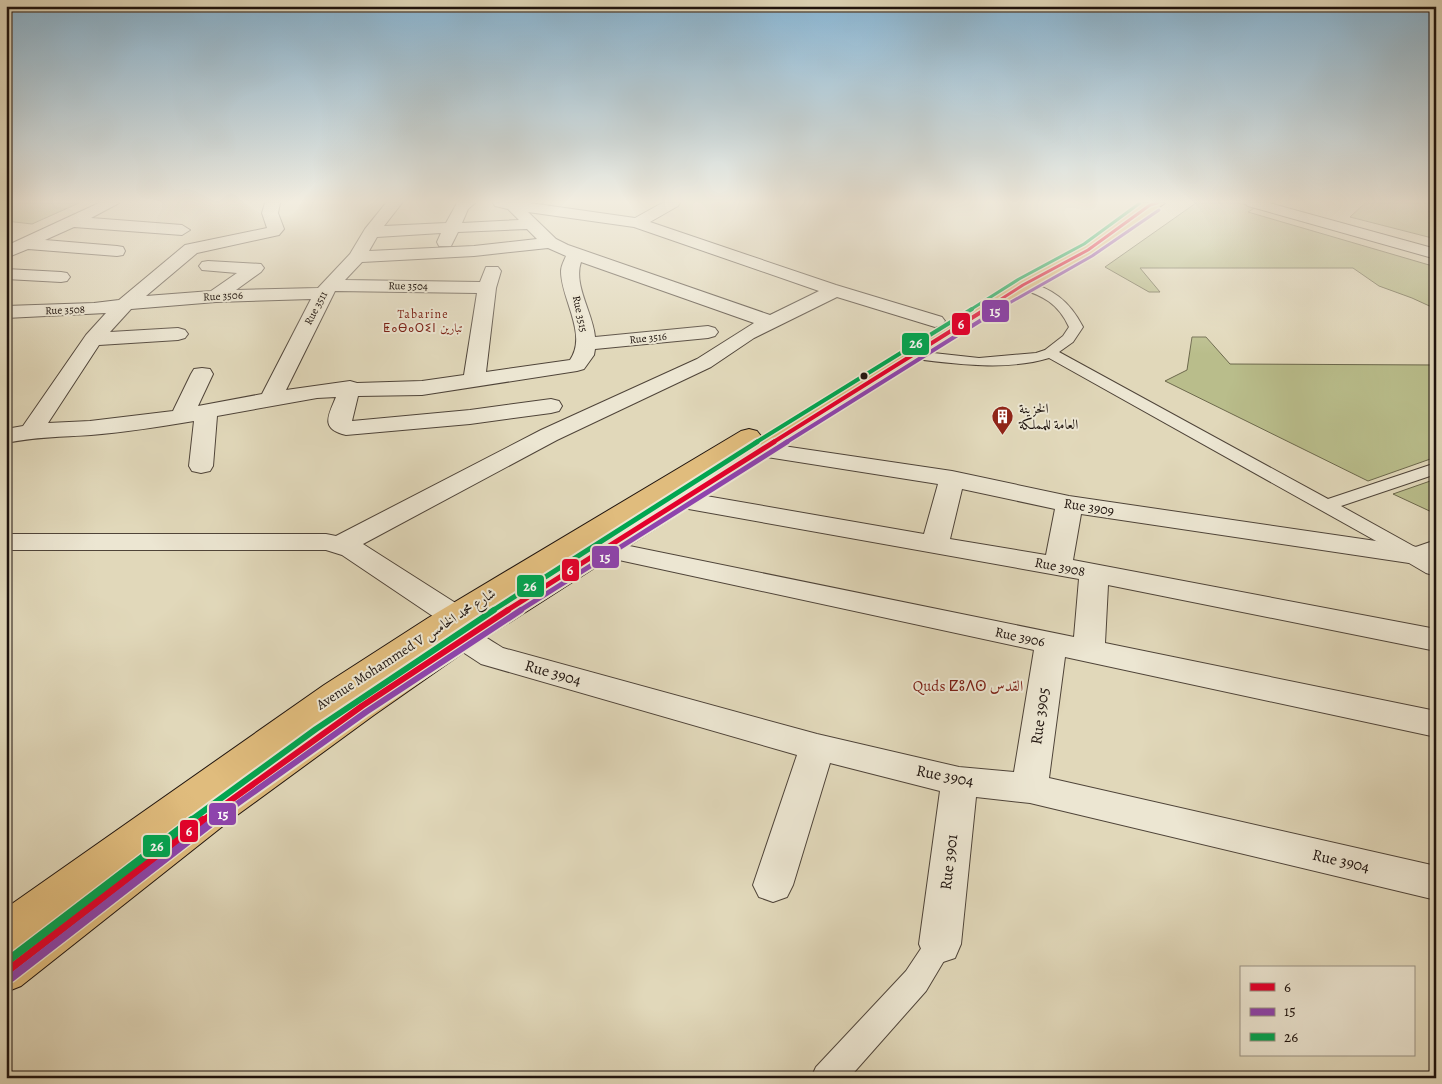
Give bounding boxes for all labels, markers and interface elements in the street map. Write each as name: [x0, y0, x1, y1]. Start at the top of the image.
street label: Rue 3504: [388, 278, 428, 294]
street label: Rue 3506: [203, 287, 243, 305]
street label: Rue 3511: [301, 288, 331, 328]
street label: Rue 3515: [569, 294, 591, 334]
line badge: 15: [981, 299, 1010, 323]
street label: Rue 3508: [45, 302, 85, 318]
text: 15: [990, 302, 1001, 321]
district label: Tabarine ⵟⴰⴱⴰⵔⵉⵏ تبارين: [383, 306, 463, 336]
line badge: 6: [951, 312, 971, 336]
text: 6: [958, 315, 965, 334]
street label: Rue 3516: [629, 329, 667, 347]
line badge: 26: [901, 332, 930, 356]
text: 26: [909, 334, 923, 353]
unlabelled marker: [859, 371, 869, 381]
place label: الخزينة العامة للمملكة: [1018, 399, 1078, 434]
building icon: الخزينة العامة للمملكة: [991, 404, 1015, 435]
street label: Rue 3909: [1062, 494, 1116, 520]
line badge: 15: [591, 545, 620, 569]
text: 15: [600, 548, 611, 567]
street label: Rue 3908: [1033, 553, 1087, 581]
line badge: 6: [561, 558, 580, 582]
text: 6: [567, 561, 574, 580]
line badge: 26: [516, 574, 545, 598]
text: 26: [523, 577, 537, 596]
street label: Avenue Mohammed V شارع محمد الخامس: [312, 584, 501, 717]
street label: Rue 3906: [993, 622, 1047, 652]
street label: Rue 3904: [522, 654, 584, 692]
district label: Quds ⵇⵓⴷⵙ القدس: [913, 676, 1023, 696]
street label: Rue 3905: [1025, 686, 1055, 746]
street label: Rue 3904: [914, 760, 976, 792]
line badge: 15: [208, 802, 237, 826]
text: 15: [218, 805, 229, 824]
line badge: 6: [179, 819, 199, 843]
text: 6: [186, 822, 193, 841]
street label: Rue 3901: [935, 832, 963, 891]
line badge: 26: [142, 834, 171, 858]
text: 26: [150, 837, 164, 856]
street label: Rue 3904: [1310, 844, 1372, 878]
legend: [1240, 966, 1414, 1056]
text: 6: [1284, 977, 1291, 997]
text: 15: [1284, 1001, 1296, 1021]
text: 26: [1284, 1027, 1298, 1047]

